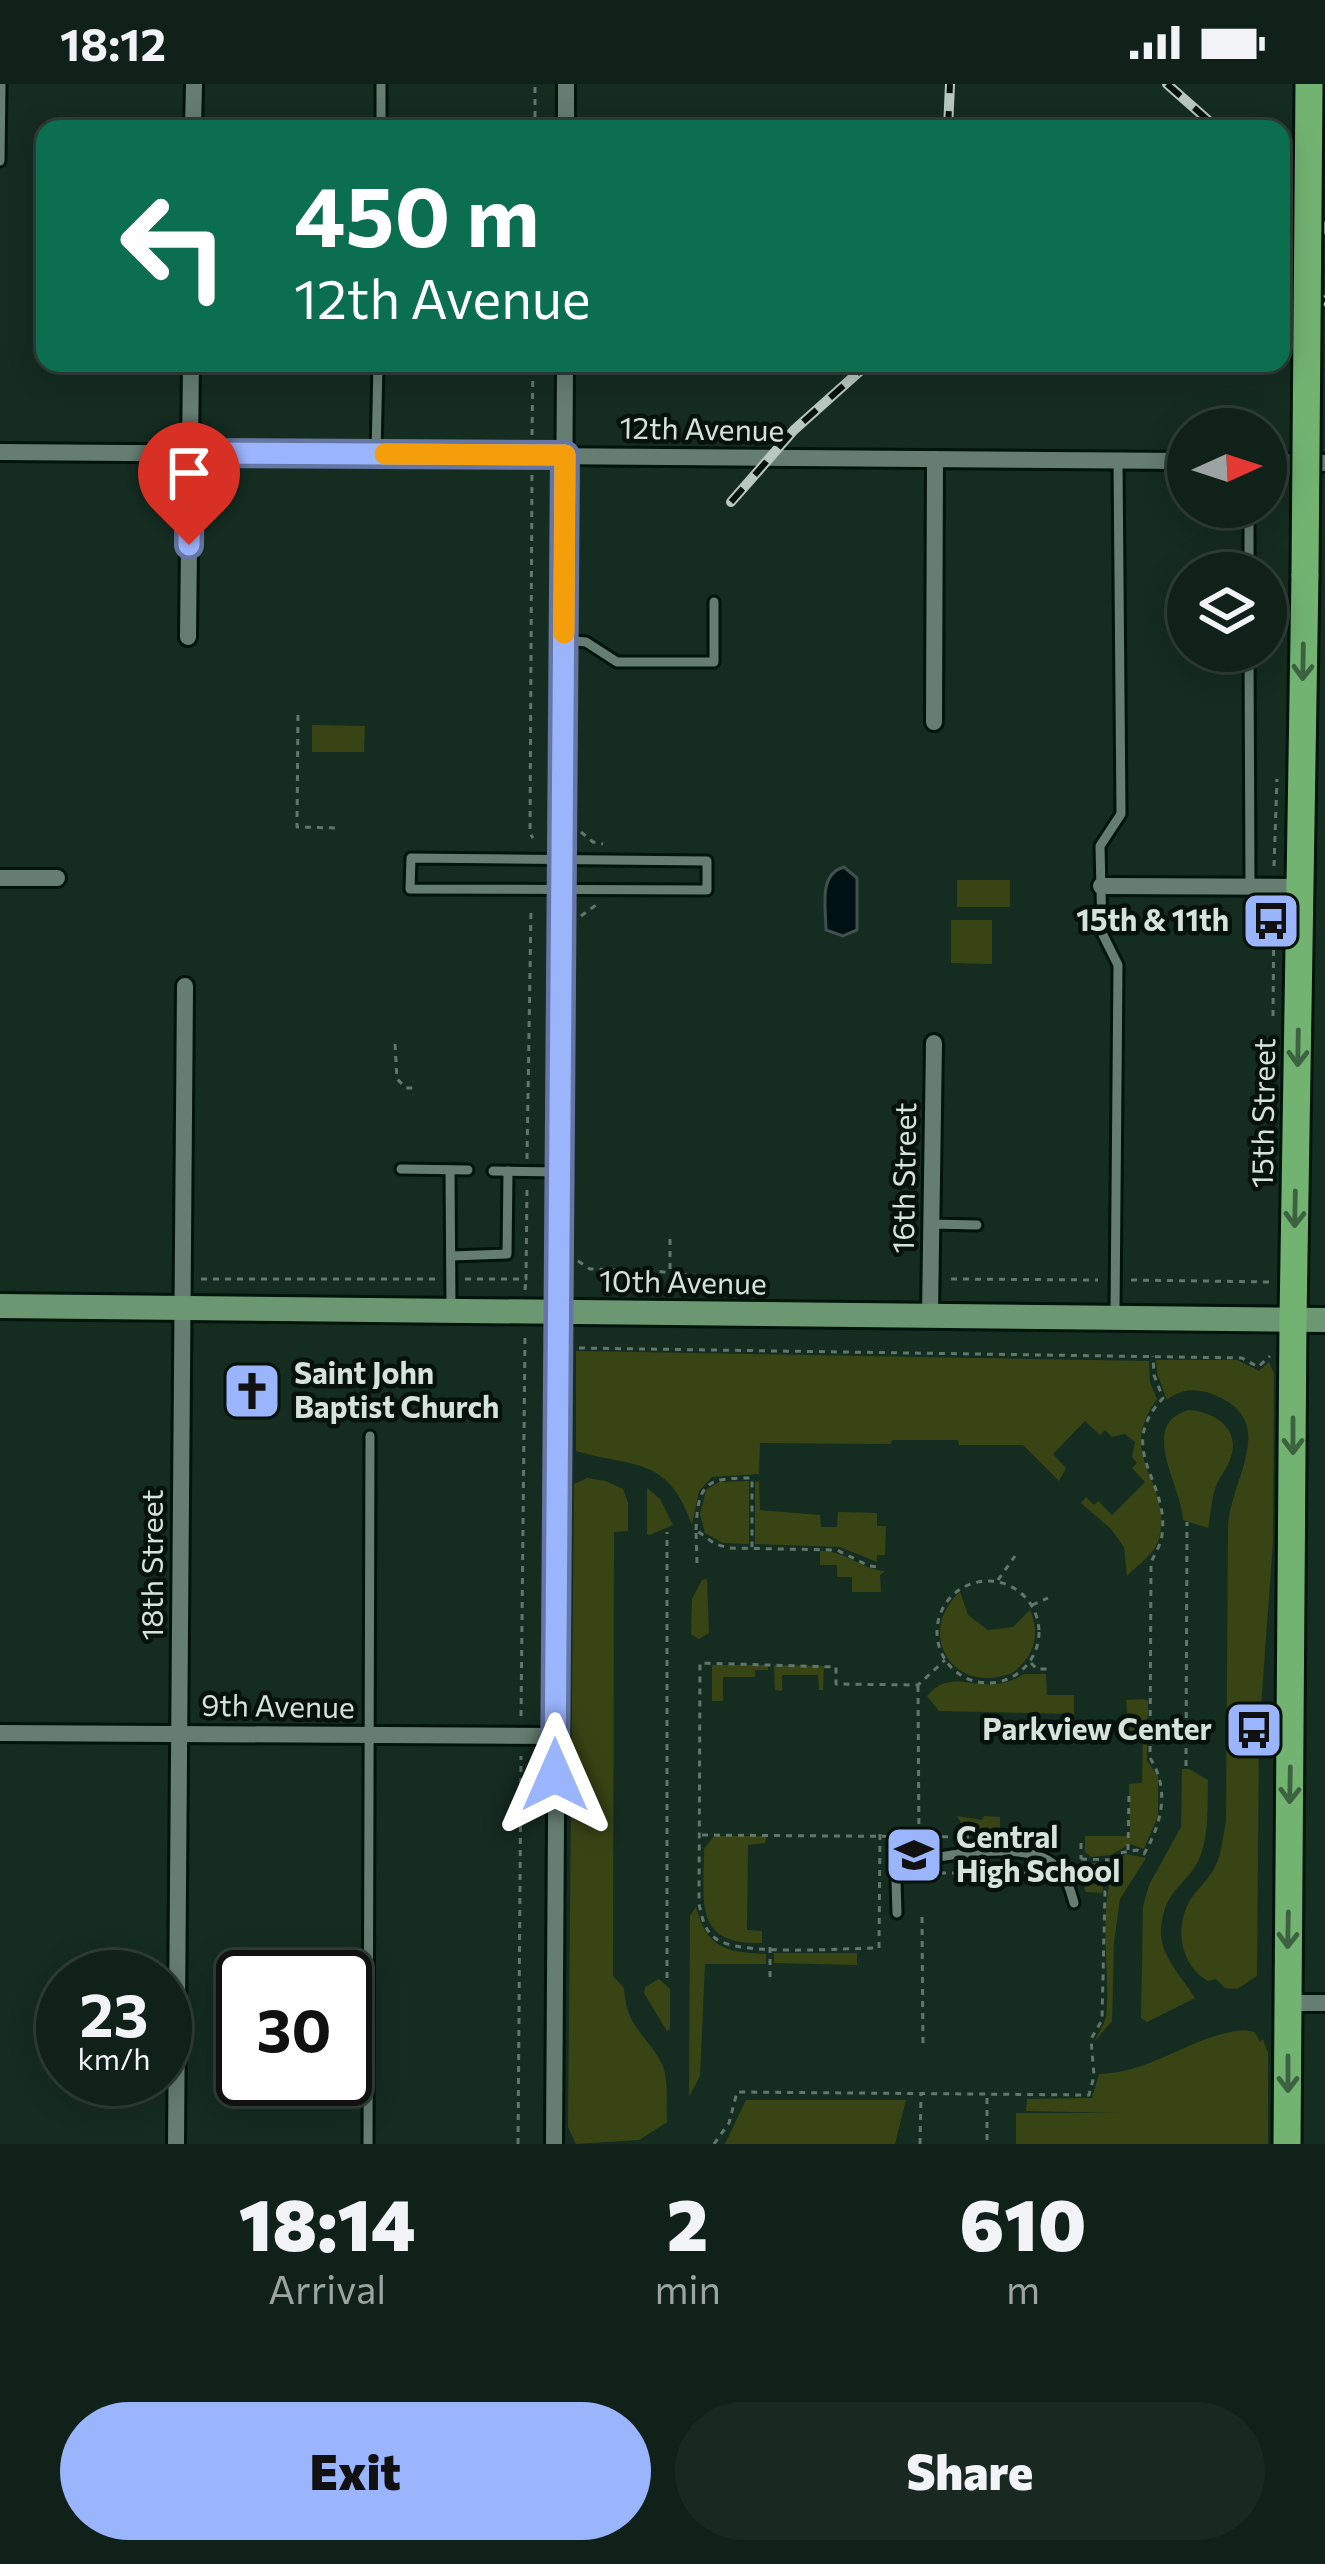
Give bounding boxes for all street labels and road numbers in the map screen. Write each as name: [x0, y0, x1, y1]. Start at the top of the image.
street label: 12th Avenue: [619, 408, 785, 447]
street label: 15th Street: [1242, 1038, 1281, 1188]
street label: 16th Street: [883, 1102, 922, 1254]
street label: 10th Avenue: [599, 1261, 767, 1300]
street label: 18th Street: [132, 1489, 169, 1641]
street label: 9th Avenue: [201, 1685, 355, 1724]

